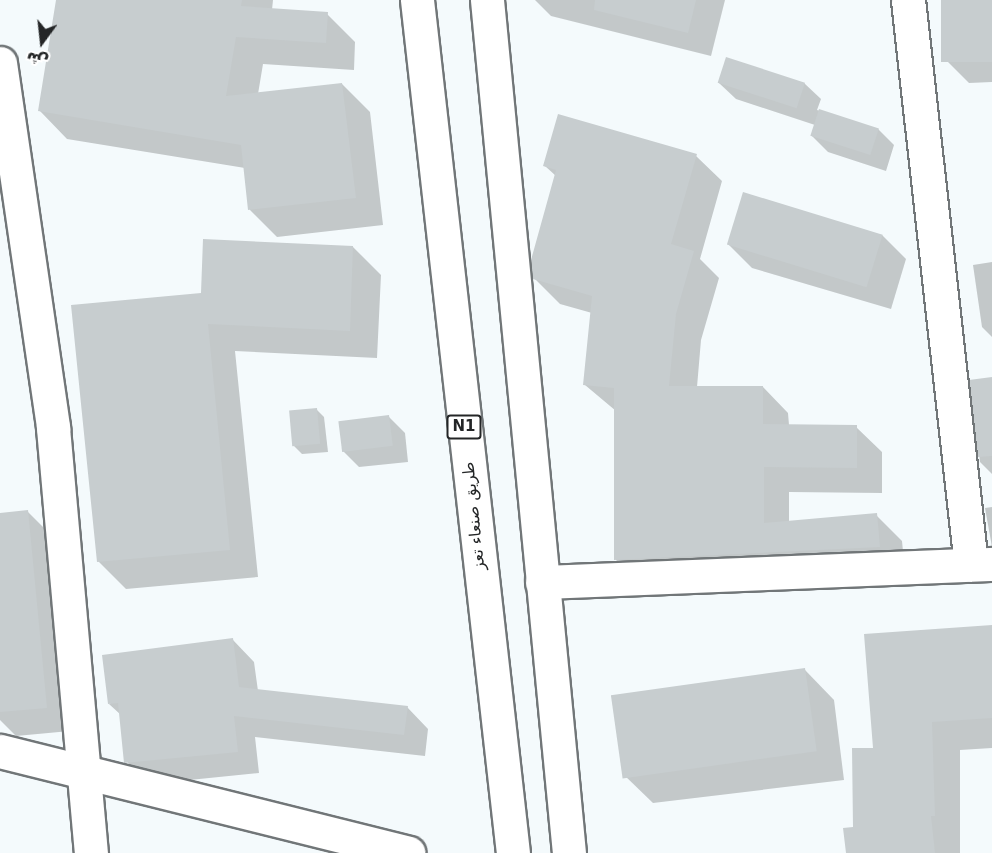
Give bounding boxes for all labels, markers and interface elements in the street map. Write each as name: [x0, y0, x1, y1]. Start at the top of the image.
north arrow: [12, 12, 72, 72]
text: ش: [24, 48, 50, 72]
road number: N1: [446, 415, 482, 439]
street label: طريق صنعاء تعز: [459, 461, 489, 571]

